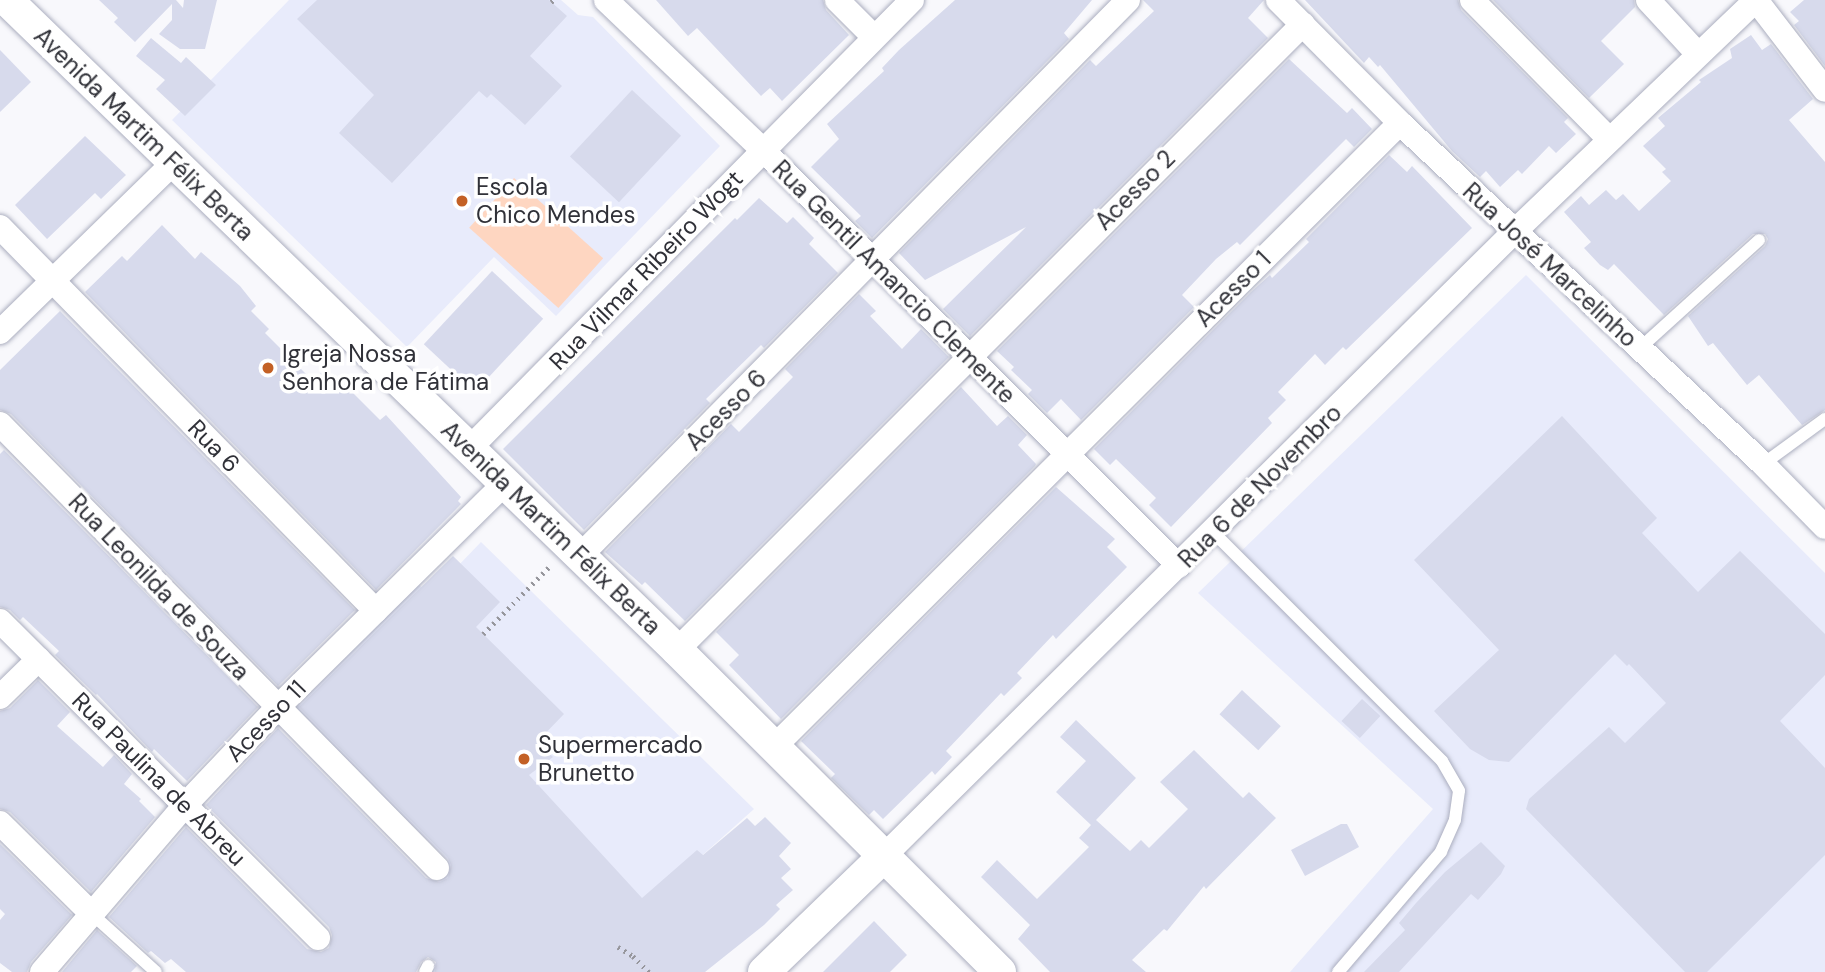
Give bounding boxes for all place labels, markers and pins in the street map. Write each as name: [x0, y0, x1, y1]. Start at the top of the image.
place label: Escola Chico Mendes: [476, 173, 635, 229]
marker: Escola Chico Mendes: [454, 193, 470, 209]
place label: Igreja Nossa Senhora de Fátima: [282, 340, 489, 396]
marker: Igreja Nossa Senhora de Fátima: [260, 360, 276, 376]
place label: Supermercado Brunetto: [538, 731, 703, 787]
marker: Supermercado Brunetto: [516, 751, 532, 767]

